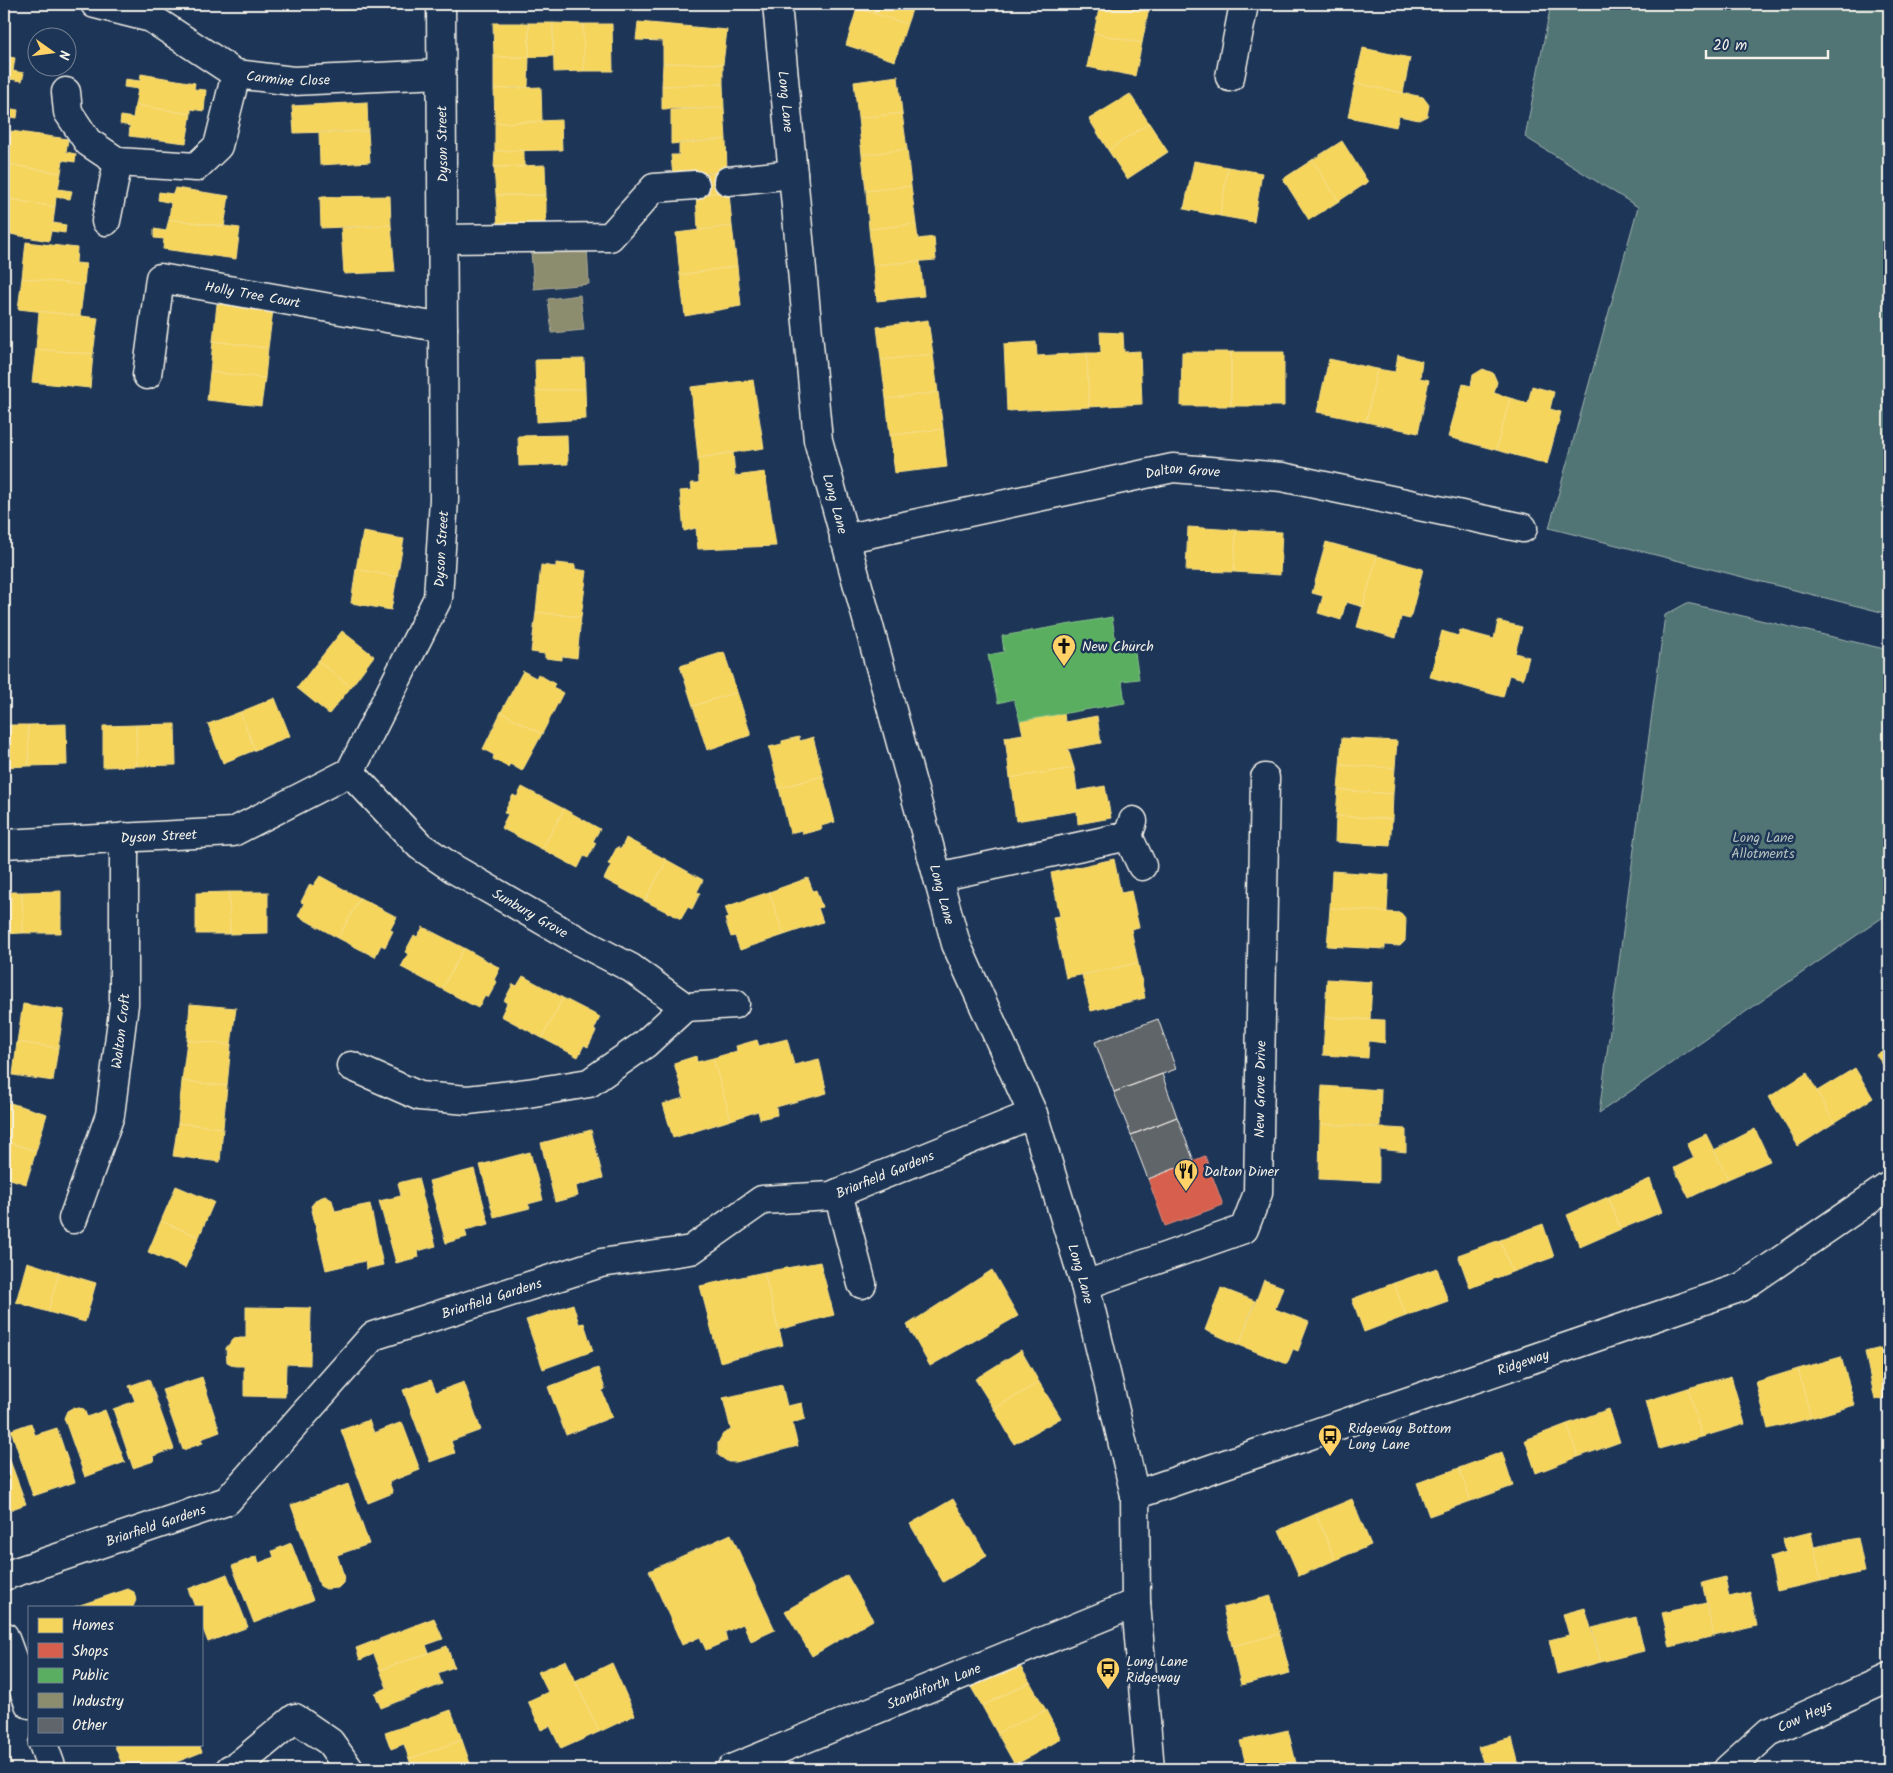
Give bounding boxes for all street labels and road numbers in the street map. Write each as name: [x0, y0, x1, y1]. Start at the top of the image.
street label: Carmine Close: [245, 65, 331, 93]
street label: Long Lane: [771, 70, 799, 134]
street label: Dyson Street: [431, 105, 455, 182]
street label: Holly Tree Court: [203, 276, 303, 315]
street label: Dalton Grove: [1143, 458, 1222, 486]
street label: Long Lane: [816, 471, 853, 537]
street label: Dyson Street: [429, 509, 455, 588]
street label: Dyson Street: [120, 824, 198, 850]
street label: Long Lane: [923, 862, 960, 928]
street label: Sunbury Grove: [488, 883, 572, 945]
street label: Walton Croft: [106, 993, 136, 1070]
street label: New Grove Drive: [1249, 1040, 1273, 1138]
street label: Briarfield Gardens: [833, 1145, 938, 1205]
street label: Long Lane: [1061, 1241, 1099, 1307]
street label: Briarfield Gardens: [439, 1273, 545, 1325]
street label: Ridgeway: [1494, 1344, 1553, 1382]
street label: Briarfield Gardens: [103, 1499, 209, 1553]
street label: Standiforth Lane: [884, 1657, 985, 1716]
street label: Cow Heys: [1774, 1695, 1836, 1739]

